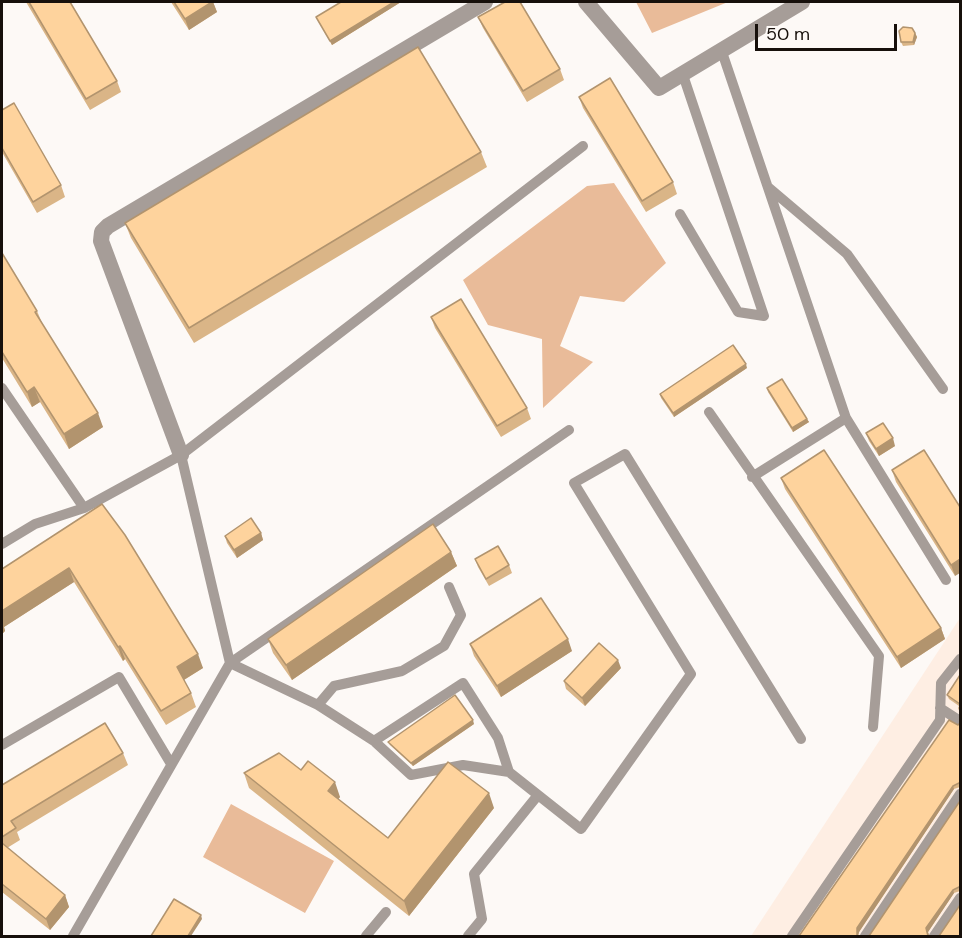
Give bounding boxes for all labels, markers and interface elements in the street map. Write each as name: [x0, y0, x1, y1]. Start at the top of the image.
scale bar: [758, 12, 900, 50]
text: 50 m: [766, 22, 810, 46]

